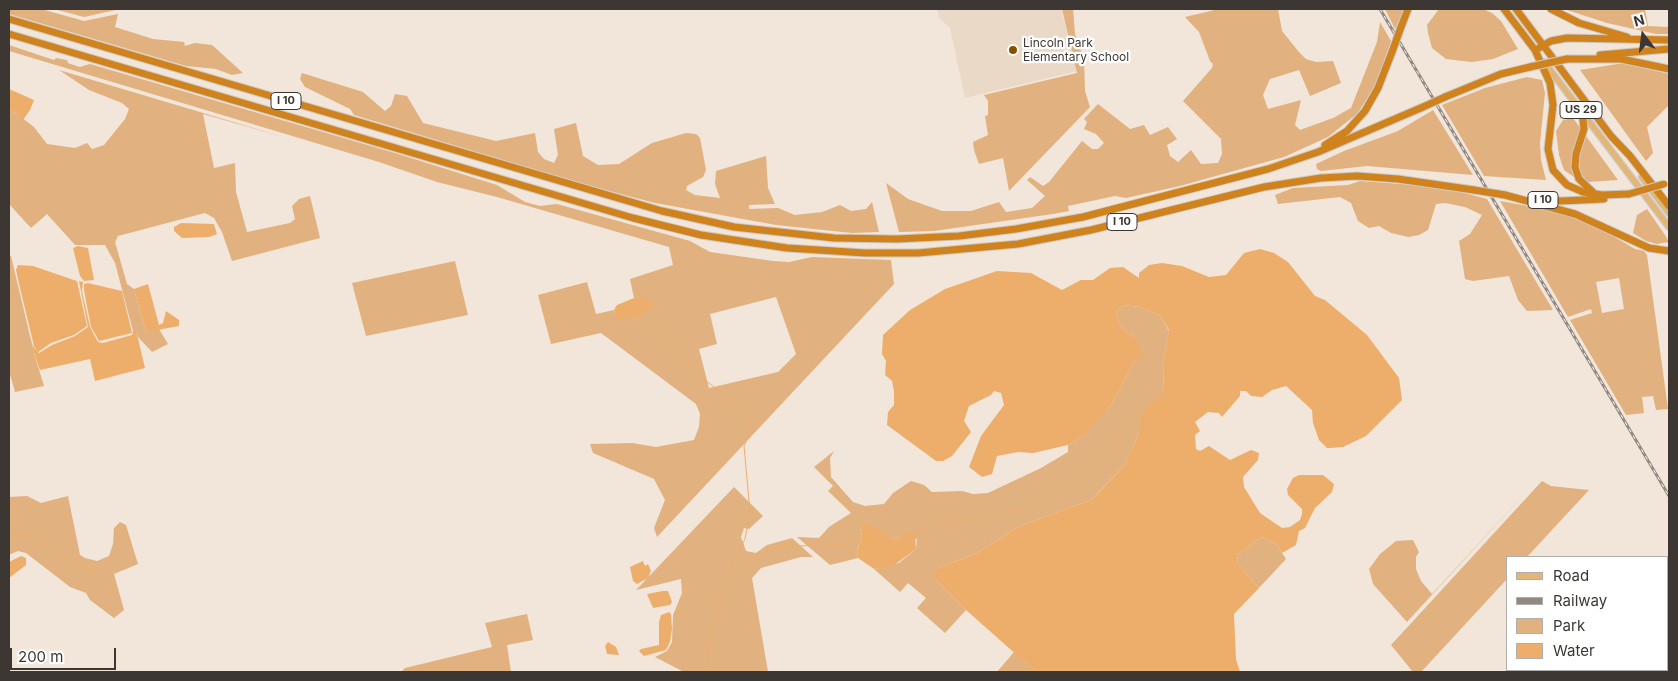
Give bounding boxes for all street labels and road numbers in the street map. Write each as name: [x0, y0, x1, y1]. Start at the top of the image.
road number: I 10: [271, 92, 301, 110]
road number: US 29: [1560, 102, 1602, 118]
road number: I 10: [1528, 192, 1558, 208]
road number: I 10: [1107, 213, 1137, 230]

